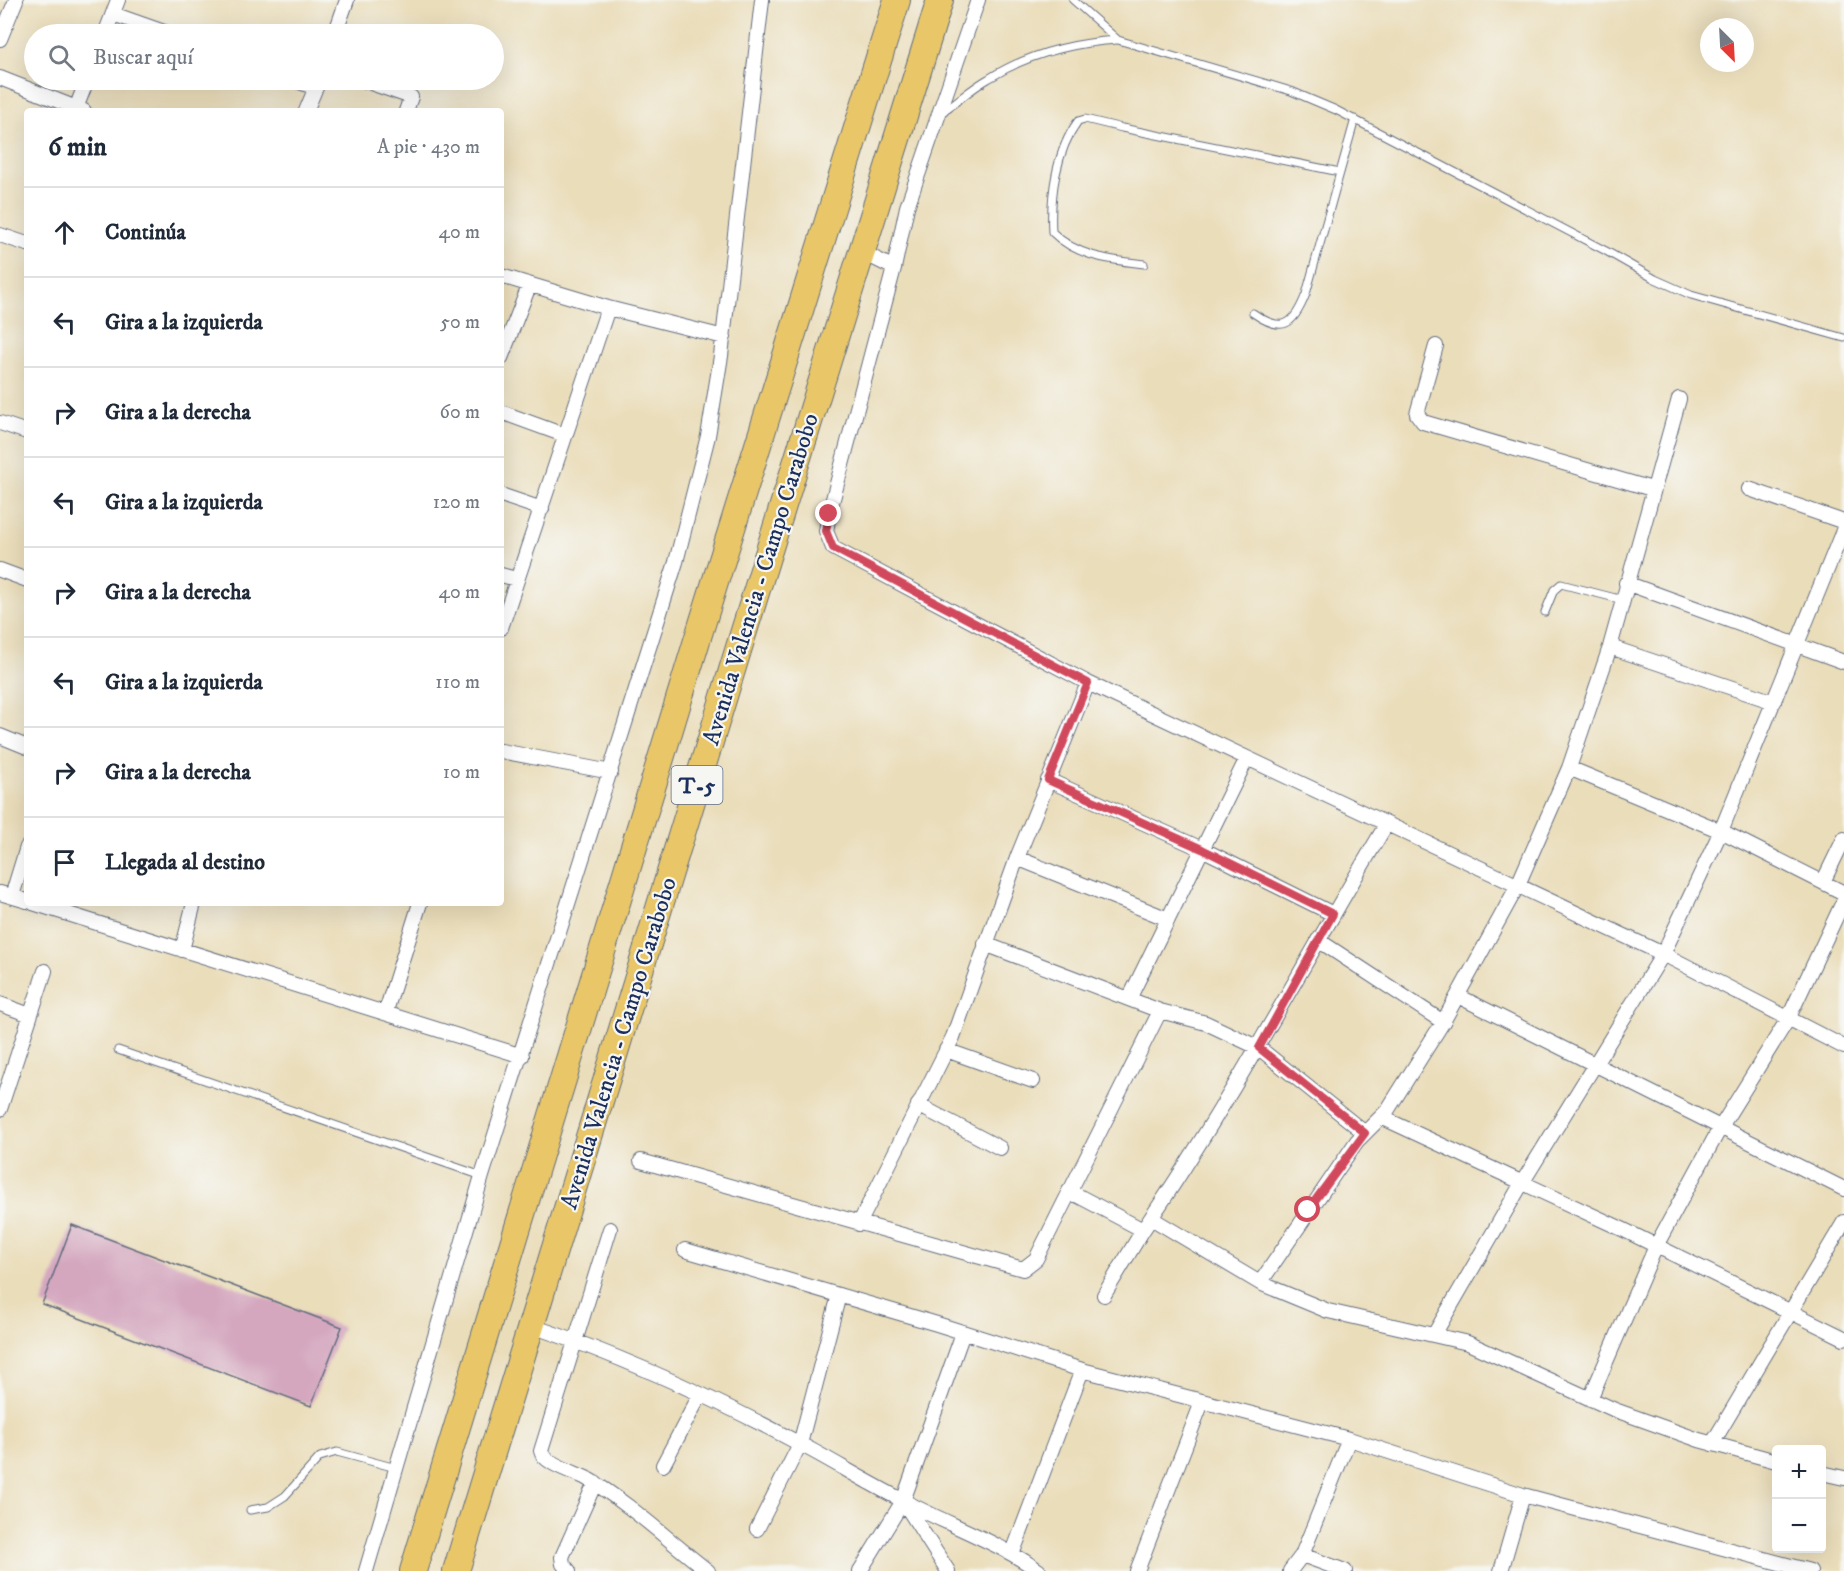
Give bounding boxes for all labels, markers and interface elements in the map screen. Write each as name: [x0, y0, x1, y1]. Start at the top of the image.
north arrow: [1700, 18, 1754, 72]
search box: [24, 24, 504, 90]
icon: search: [45, 41, 78, 74]
text: Buscar aquí: [93, 44, 193, 71]
text: 6 min: [48, 131, 107, 164]
text: A pie · 430 m: [377, 135, 480, 160]
icon: ahead: [48, 216, 81, 249]
text: Continúa: [105, 219, 186, 246]
text: 40 m: [438, 220, 480, 245]
icon: left: [48, 306, 81, 339]
text: Gira a la izquierda: [105, 309, 263, 336]
text: 50 m: [440, 310, 480, 335]
icon: right: [48, 396, 81, 429]
text: Gira a la derecha: [105, 399, 251, 426]
text: 60 m: [440, 400, 480, 425]
street label: Avenida Valencia - Campo Carabobo: [696, 410, 826, 749]
icon: left: [48, 486, 81, 519]
text: Gira a la izquierda: [105, 489, 263, 516]
text: 120 m: [433, 490, 480, 515]
route end: [815, 500, 841, 526]
icon: right: [48, 576, 81, 609]
text: Gira a la derecha: [105, 579, 251, 606]
text: 40 m: [438, 580, 480, 605]
icon: left: [48, 666, 81, 699]
text: Gira a la izquierda: [105, 669, 263, 696]
text: 110 m: [435, 670, 480, 695]
icon: right: [48, 756, 81, 789]
text: Gira a la derecha: [105, 759, 251, 786]
text: 10 m: [443, 760, 480, 785]
road number: T-5: [672, 766, 722, 804]
icon: arrive: [48, 846, 81, 879]
text: Llegada al destino: [105, 849, 265, 876]
street label: Avenida Valencia - Campo Carabobo: [554, 874, 684, 1213]
route start: [1294, 1196, 1320, 1222]
map controls: [1772, 1445, 1826, 1553]
button: +: [1772, 1445, 1826, 1499]
button: −: [1772, 1499, 1826, 1553]

